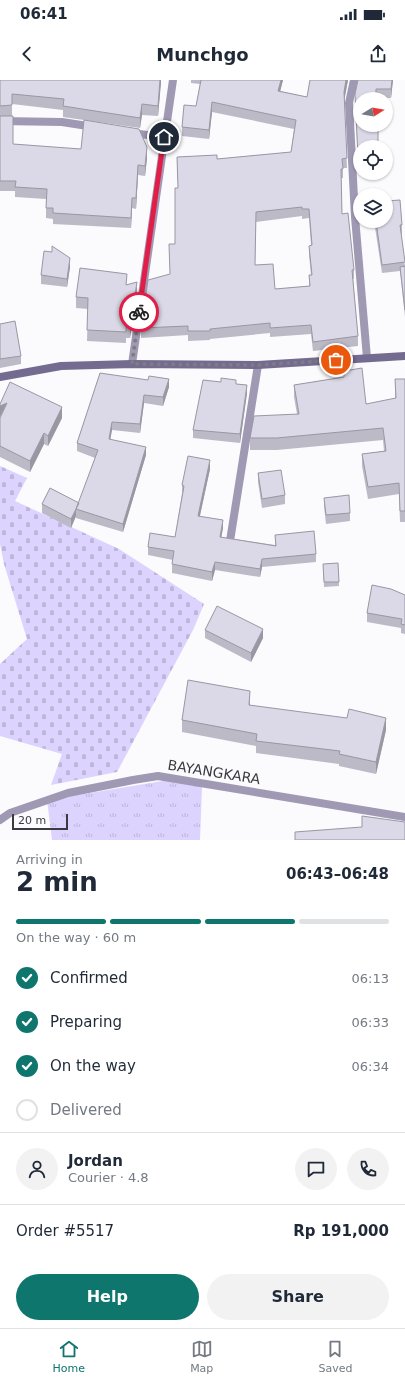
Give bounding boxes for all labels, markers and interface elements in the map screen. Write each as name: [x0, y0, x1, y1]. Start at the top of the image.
text: 06:41: [20, 5, 68, 23]
icon: back: [16, 43, 38, 65]
icon: share: [367, 43, 389, 65]
text: Munchgo: [156, 44, 249, 65]
north arrow: [353, 92, 393, 132]
map controls: [353, 92, 393, 228]
pin: [147, 120, 181, 154]
icon: home: [153, 126, 175, 148]
button: locate: [353, 140, 393, 180]
button: layers: [353, 188, 393, 228]
courier: [119, 292, 159, 332]
icon: bike: [128, 301, 150, 323]
pin: [319, 343, 353, 377]
icon: bag: [325, 349, 347, 371]
street label: BAYANGKARA: [166, 757, 262, 787]
scale bar: [12, 812, 68, 831]
text: 20 m: [18, 814, 46, 827]
text: Arriving in: [16, 852, 83, 867]
text: 06:43–06:48: [286, 865, 389, 883]
text: 2 min: [16, 867, 98, 897]
text: On the way · 60 m: [16, 930, 136, 945]
icon: check: [16, 967, 38, 989]
text: Confirmed: [50, 969, 128, 987]
text: 06:13: [352, 971, 389, 986]
icon: check: [16, 1011, 38, 1033]
text: Preparing: [50, 1013, 122, 1031]
text: 06:33: [352, 1015, 389, 1030]
icon: check: [16, 1055, 38, 1077]
text: On the way: [50, 1057, 136, 1075]
text: 06:34: [352, 1059, 389, 1074]
text: Delivered: [50, 1101, 122, 1119]
button: person: [16, 1148, 58, 1190]
button: chat: [295, 1148, 337, 1190]
button: phone: [347, 1148, 389, 1190]
text: Jordan: [68, 1152, 123, 1170]
text: Courier · 4.8: [68, 1170, 149, 1185]
text: Order #5517: [16, 1222, 114, 1240]
text: Rp 191,000: [293, 1222, 389, 1240]
button: Help: [16, 1274, 199, 1320]
button: Share: [207, 1274, 389, 1320]
tab: Home: [53, 1338, 85, 1375]
tab: Map: [190, 1338, 213, 1375]
tab: Saved: [318, 1338, 352, 1375]

